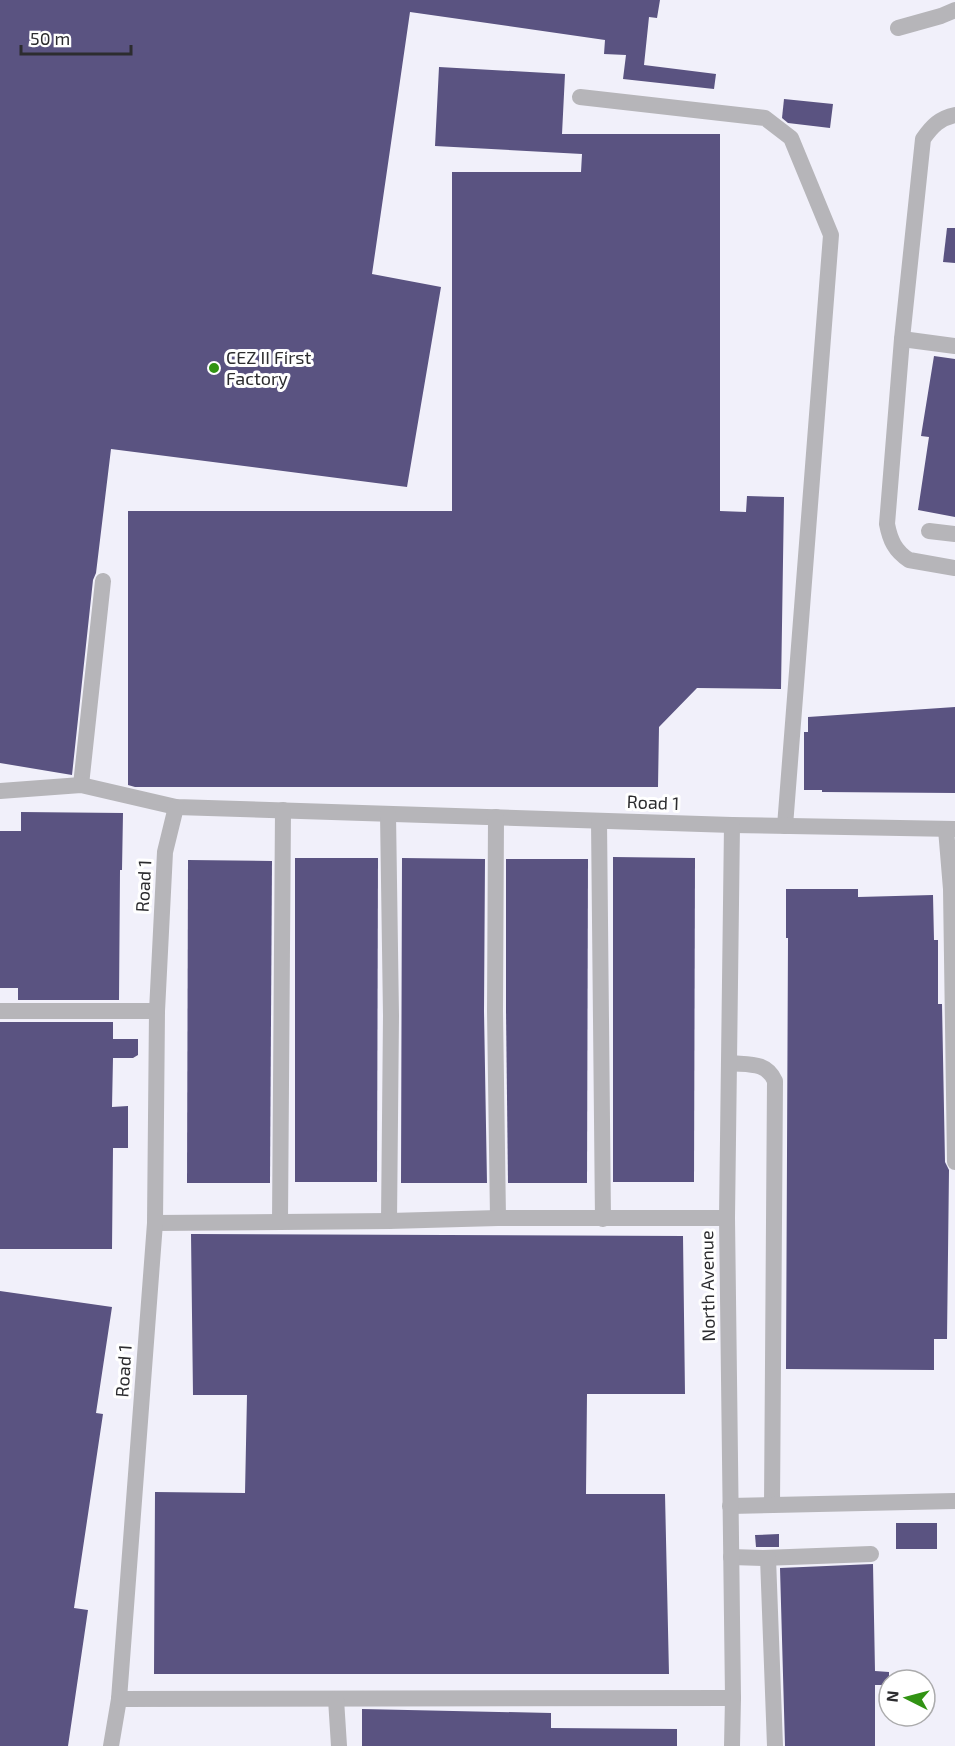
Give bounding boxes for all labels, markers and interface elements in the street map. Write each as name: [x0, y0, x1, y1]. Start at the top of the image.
scale bar: [21, 18, 130, 56]
text: 50 m: [30, 27, 70, 49]
place label: CEZ II First Factory: [226, 346, 312, 389]
marker: CEZ II First Factory: [207, 361, 221, 375]
street label: Road 1: [626, 790, 680, 814]
street label: Road 1: [131, 859, 155, 913]
street label: North Avenue: [695, 1230, 719, 1342]
street label: Road 1: [110, 1344, 136, 1398]
north arrow: [877, 1668, 937, 1728]
text: N: [882, 1690, 902, 1703]

